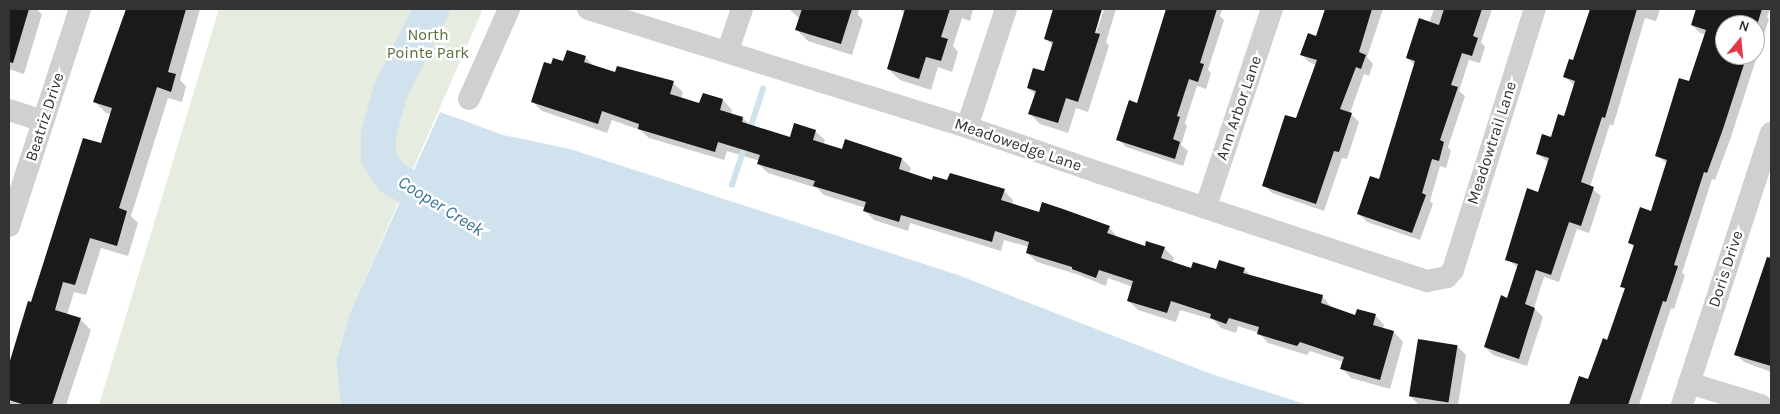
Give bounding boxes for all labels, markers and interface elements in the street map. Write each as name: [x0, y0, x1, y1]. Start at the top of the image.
north arrow: [1715, 15, 1765, 65]
text: N: [1737, 17, 1752, 36]
park label: North Pointe Park: [387, 25, 469, 63]
street label: Ann Arbor Lane: [1212, 53, 1266, 163]
street label: Beatriz Drive: [22, 70, 68, 164]
street label: Meadowtrail Lane: [1463, 79, 1521, 207]
street label: Meadowedge Lane: [952, 114, 1084, 176]
water label: Cooper Creek: [394, 171, 488, 241]
street label: Doris Drive: [1705, 228, 1747, 310]

